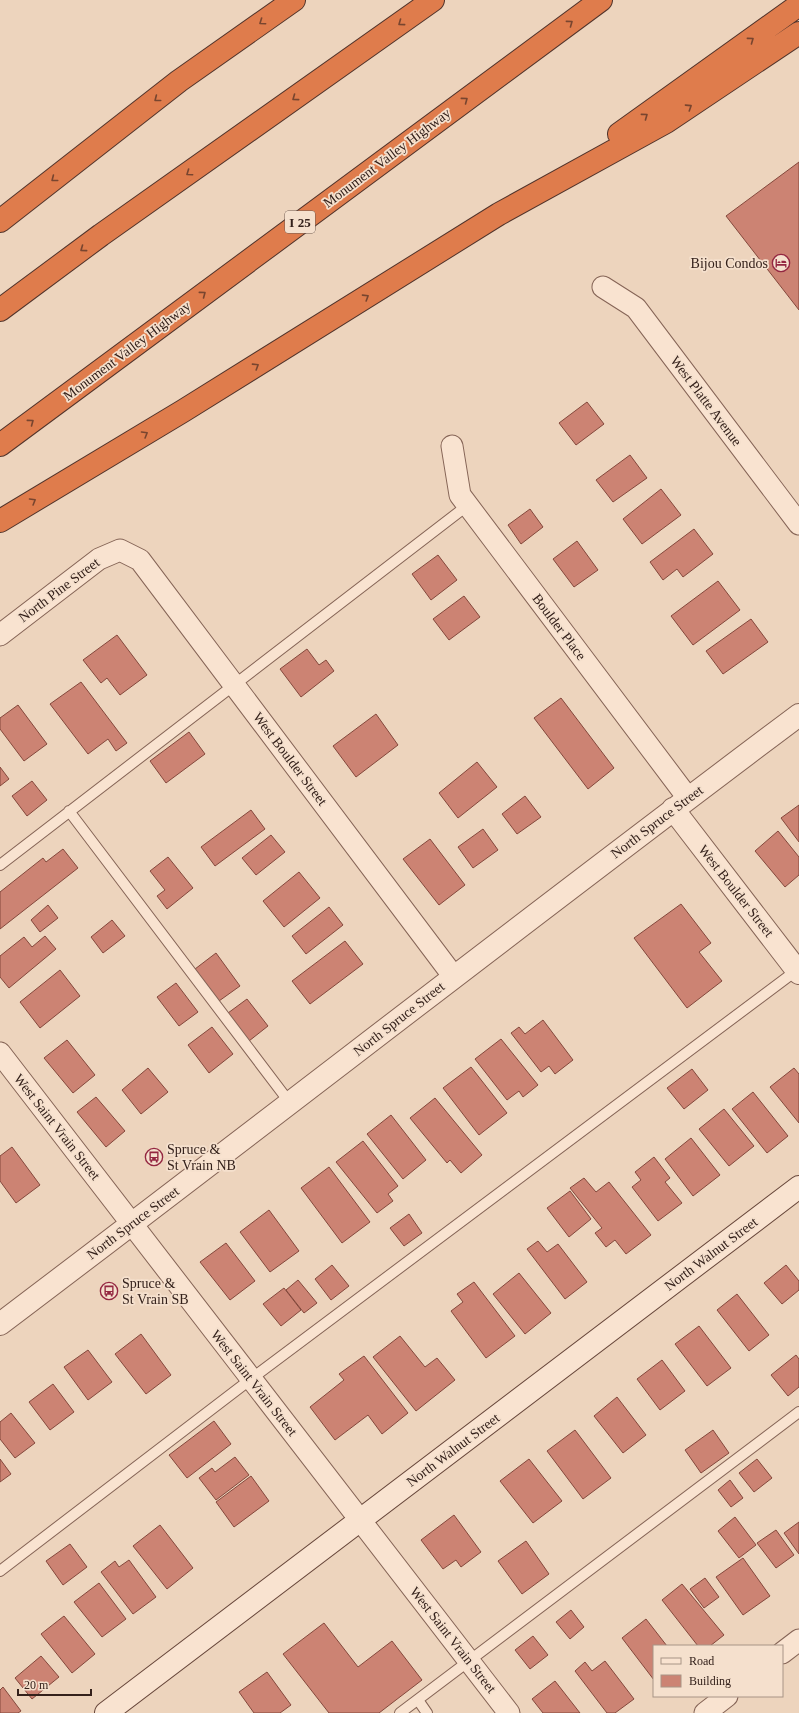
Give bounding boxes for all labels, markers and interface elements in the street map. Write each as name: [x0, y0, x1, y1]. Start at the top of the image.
one-way arrow: [259, 18, 266, 25]
one-way arrow: [398, 18, 405, 25]
one-way arrow: [565, 21, 572, 28]
one-way arrow: [746, 38, 753, 45]
one-way arrow: [292, 93, 299, 101]
one-way arrow: [154, 94, 161, 101]
one-way arrow: [461, 97, 468, 105]
one-way arrow: [685, 104, 692, 112]
street label: Monument Valley Highway: [320, 105, 454, 211]
one-way arrow: [641, 113, 648, 121]
one-way arrow: [186, 168, 193, 176]
one-way arrow: [52, 174, 59, 181]
road number: I 25: [285, 211, 315, 233]
one-way arrow: [80, 244, 87, 251]
hotel icon: Bijou Condos: [771, 253, 791, 273]
place label: Bijou Condos: [691, 256, 768, 271]
one-way arrow: [199, 292, 206, 299]
one-way arrow: [362, 294, 369, 302]
street label: Monument Valley Highway: [60, 298, 194, 404]
street label: West Platte Avenue: [667, 353, 745, 449]
one-way arrow: [252, 363, 259, 370]
one-way arrow: [27, 420, 34, 427]
one-way arrow: [141, 431, 148, 438]
one-way arrow: [29, 498, 36, 505]
street label: North Pine Street: [16, 555, 102, 625]
street label: Boulder Place: [529, 591, 589, 663]
street label: West Boulder Street: [250, 710, 330, 808]
street label: North Spruce Street: [608, 782, 706, 861]
street label: West Boulder Street: [695, 842, 777, 940]
street label: North Spruce Street: [351, 979, 448, 1059]
street label: West Saint Vrain Street: [11, 1071, 103, 1183]
place label: Spruce & St Vrain NB: [167, 1142, 236, 1173]
bus stop icon: Spruce & St Vrain NB: [144, 1147, 164, 1167]
street label: North Spruce Street: [84, 1183, 182, 1262]
street label: North Walnut Street: [662, 1214, 760, 1294]
place label: Spruce & St Vrain SB: [122, 1276, 189, 1307]
bus stop icon: Spruce & St Vrain SB: [99, 1281, 119, 1301]
street label: West Saint Vrain Street: [208, 1327, 300, 1439]
street label: North Walnut Street: [404, 1410, 502, 1490]
street label: West Saint Vrain Street: [407, 1584, 499, 1696]
legend: [653, 1645, 783, 1697]
text: Road: [689, 1654, 714, 1668]
scale bar: [18, 1671, 91, 1697]
text: Building: [689, 1674, 731, 1688]
text: 20 m: [24, 1678, 49, 1692]

